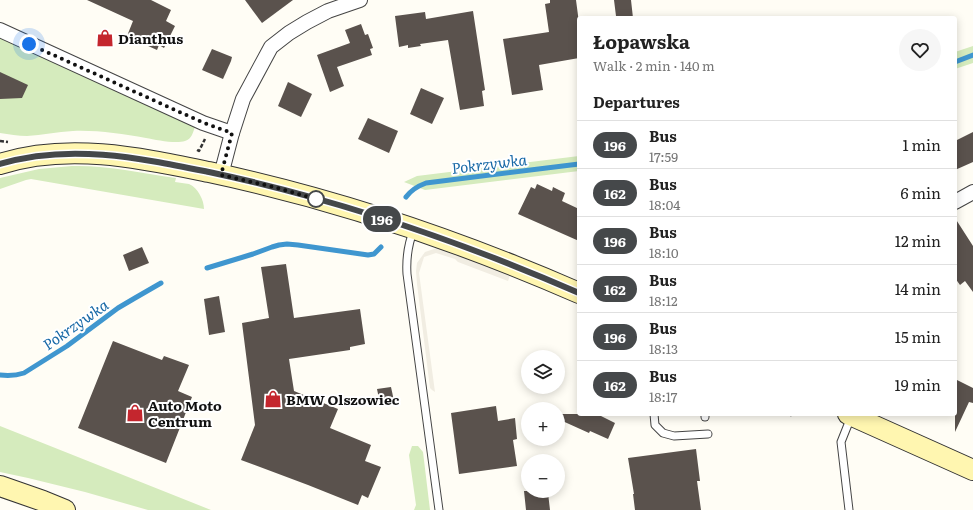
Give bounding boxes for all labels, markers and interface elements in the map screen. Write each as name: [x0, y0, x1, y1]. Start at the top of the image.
text: Łopawska: [593, 27, 690, 55]
shop icon: Dianthus: [95, 28, 115, 48]
place label: Dianthus: [118, 28, 183, 48]
button: heart: [899, 29, 941, 71]
your location: [19, 34, 39, 54]
text: Walk · 2 min · 140 m: [593, 56, 715, 75]
text: Departures: [593, 90, 680, 113]
text: Bus: [649, 124, 677, 147]
text: 1 min: [902, 133, 941, 156]
text: 196: [604, 135, 626, 155]
water label: Pokrzywka: [450, 147, 528, 179]
text: 17:59: [649, 147, 678, 166]
text: Bus: [649, 172, 677, 195]
text: 6 min: [900, 181, 941, 204]
text: 162: [604, 183, 626, 203]
unlabelled marker: [307, 190, 325, 208]
text: 18:04: [649, 195, 680, 214]
line badge: 196: [359, 206, 405, 232]
text: 196: [371, 209, 393, 229]
text: Bus: [649, 220, 677, 243]
text: 12 min: [895, 229, 941, 252]
text: 196: [604, 231, 626, 251]
text: 18:10: [649, 243, 679, 262]
text: Bus: [649, 268, 677, 291]
text: 14 min: [895, 277, 941, 300]
text: 162: [604, 279, 626, 299]
text: 18:12: [649, 291, 678, 310]
water label: Pokrzywka: [37, 293, 113, 355]
text: Bus: [649, 316, 677, 339]
text: 15 min: [895, 325, 941, 348]
text: 196: [604, 327, 626, 347]
text: 18:13: [649, 339, 678, 358]
map controls: [521, 350, 565, 498]
button: layers: [521, 350, 565, 394]
text: Bus: [649, 364, 677, 387]
text: 19 min: [895, 373, 941, 396]
text: 162: [604, 375, 626, 395]
text: 18:17: [649, 387, 677, 406]
shop icon: BMW Olszowiec: [263, 389, 283, 409]
place label: BMW Olszowiec: [286, 389, 400, 409]
place label: Auto Moto Centrum: [148, 395, 222, 431]
button: +: [521, 402, 565, 446]
shop icon: Auto Moto Centrum: [125, 403, 145, 423]
button: −: [521, 454, 565, 498]

